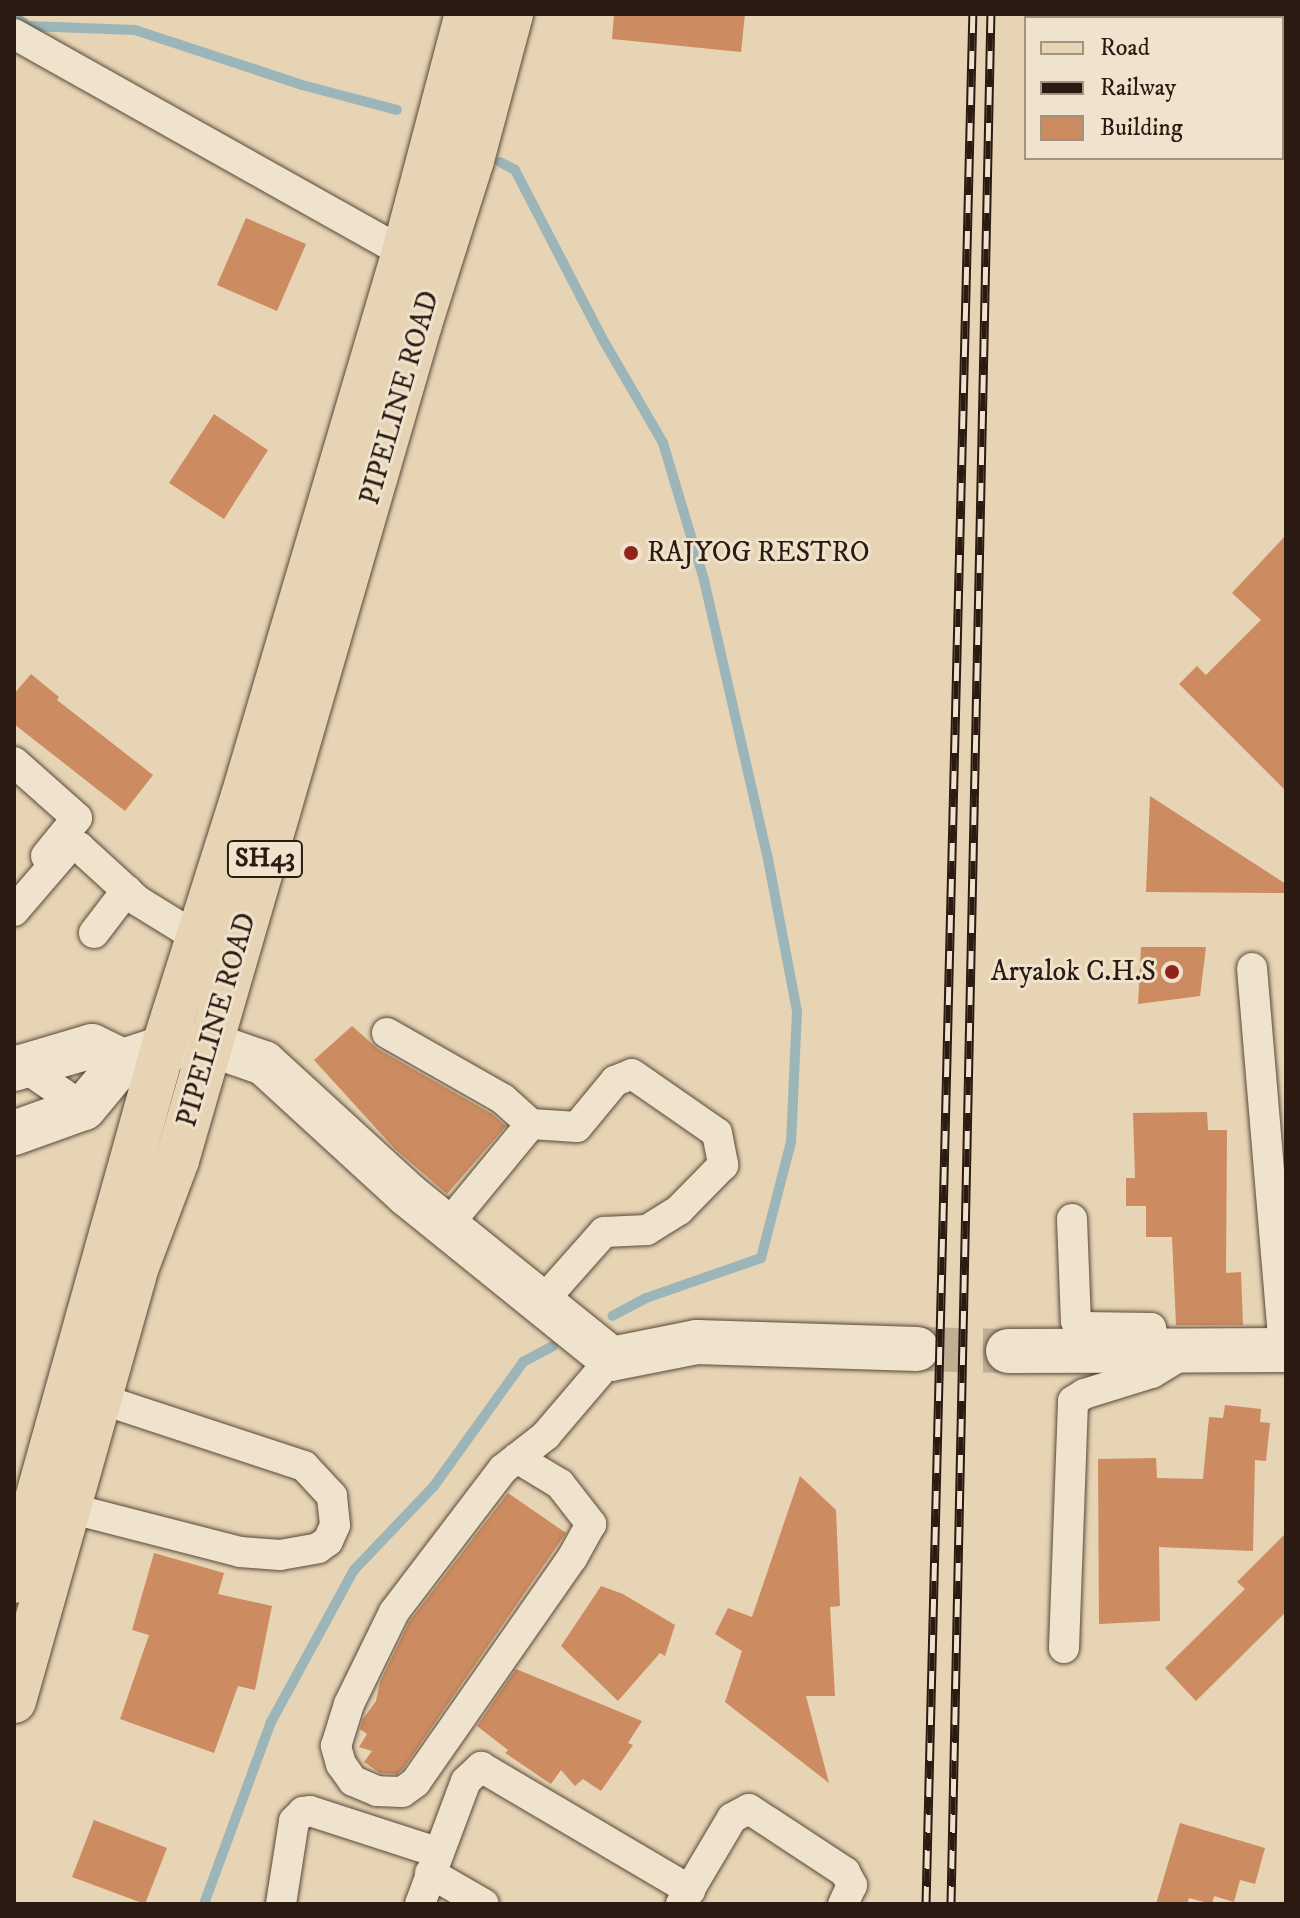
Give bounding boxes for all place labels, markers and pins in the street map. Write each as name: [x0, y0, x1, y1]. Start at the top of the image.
place label: RAJYOG RESTRO: [647, 536, 870, 570]
marker: RAJYOG RESTRO: [622, 544, 640, 562]
place label: Aryalok C.H.S: [991, 955, 1156, 989]
marker: Aryalok C.H.S: [1163, 963, 1181, 981]

